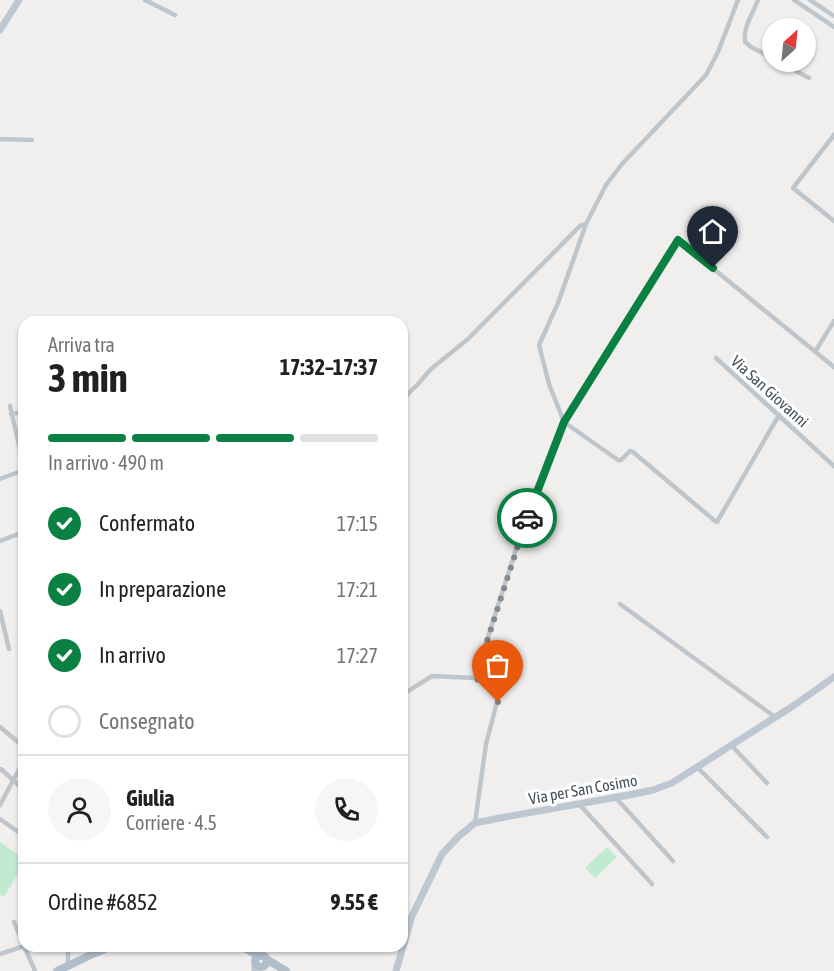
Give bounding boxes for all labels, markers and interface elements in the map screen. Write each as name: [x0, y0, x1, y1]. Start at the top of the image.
north arrow: [762, 18, 816, 72]
map controls: [762, 18, 816, 72]
pin: [687, 206, 738, 268]
icon: home: [696, 215, 729, 248]
text: Arriva tra: [48, 333, 115, 356]
street label: Via San Giovanni: [728, 352, 812, 430]
text: 17:32–17:37: [280, 354, 378, 380]
text: 3 min: [48, 356, 128, 400]
text: In arrivo · 490 m: [48, 451, 164, 474]
courier: [497, 488, 557, 548]
icon: car: [511, 502, 544, 535]
icon: check: [48, 507, 81, 540]
text: Confermato: [99, 510, 195, 536]
text: 17:15: [337, 512, 378, 535]
icon: check: [48, 573, 81, 606]
text: In preparazione: [99, 576, 226, 602]
text: 17:21: [337, 578, 378, 601]
icon: check: [48, 639, 81, 672]
pin: [472, 640, 523, 702]
text: In arrivo: [99, 642, 166, 668]
text: 17:27: [337, 644, 378, 667]
icon: bag: [481, 649, 514, 682]
text: Consegnato: [99, 708, 194, 734]
street label: Via per San Cosimo: [527, 771, 639, 808]
button: person: [48, 778, 111, 841]
button: phone: [315, 778, 378, 841]
text: Giulia: [126, 785, 174, 811]
text: Corriere · 4.5: [126, 811, 217, 834]
text: Ordine #6852: [48, 889, 158, 915]
text: 9.55 €: [330, 889, 378, 915]

